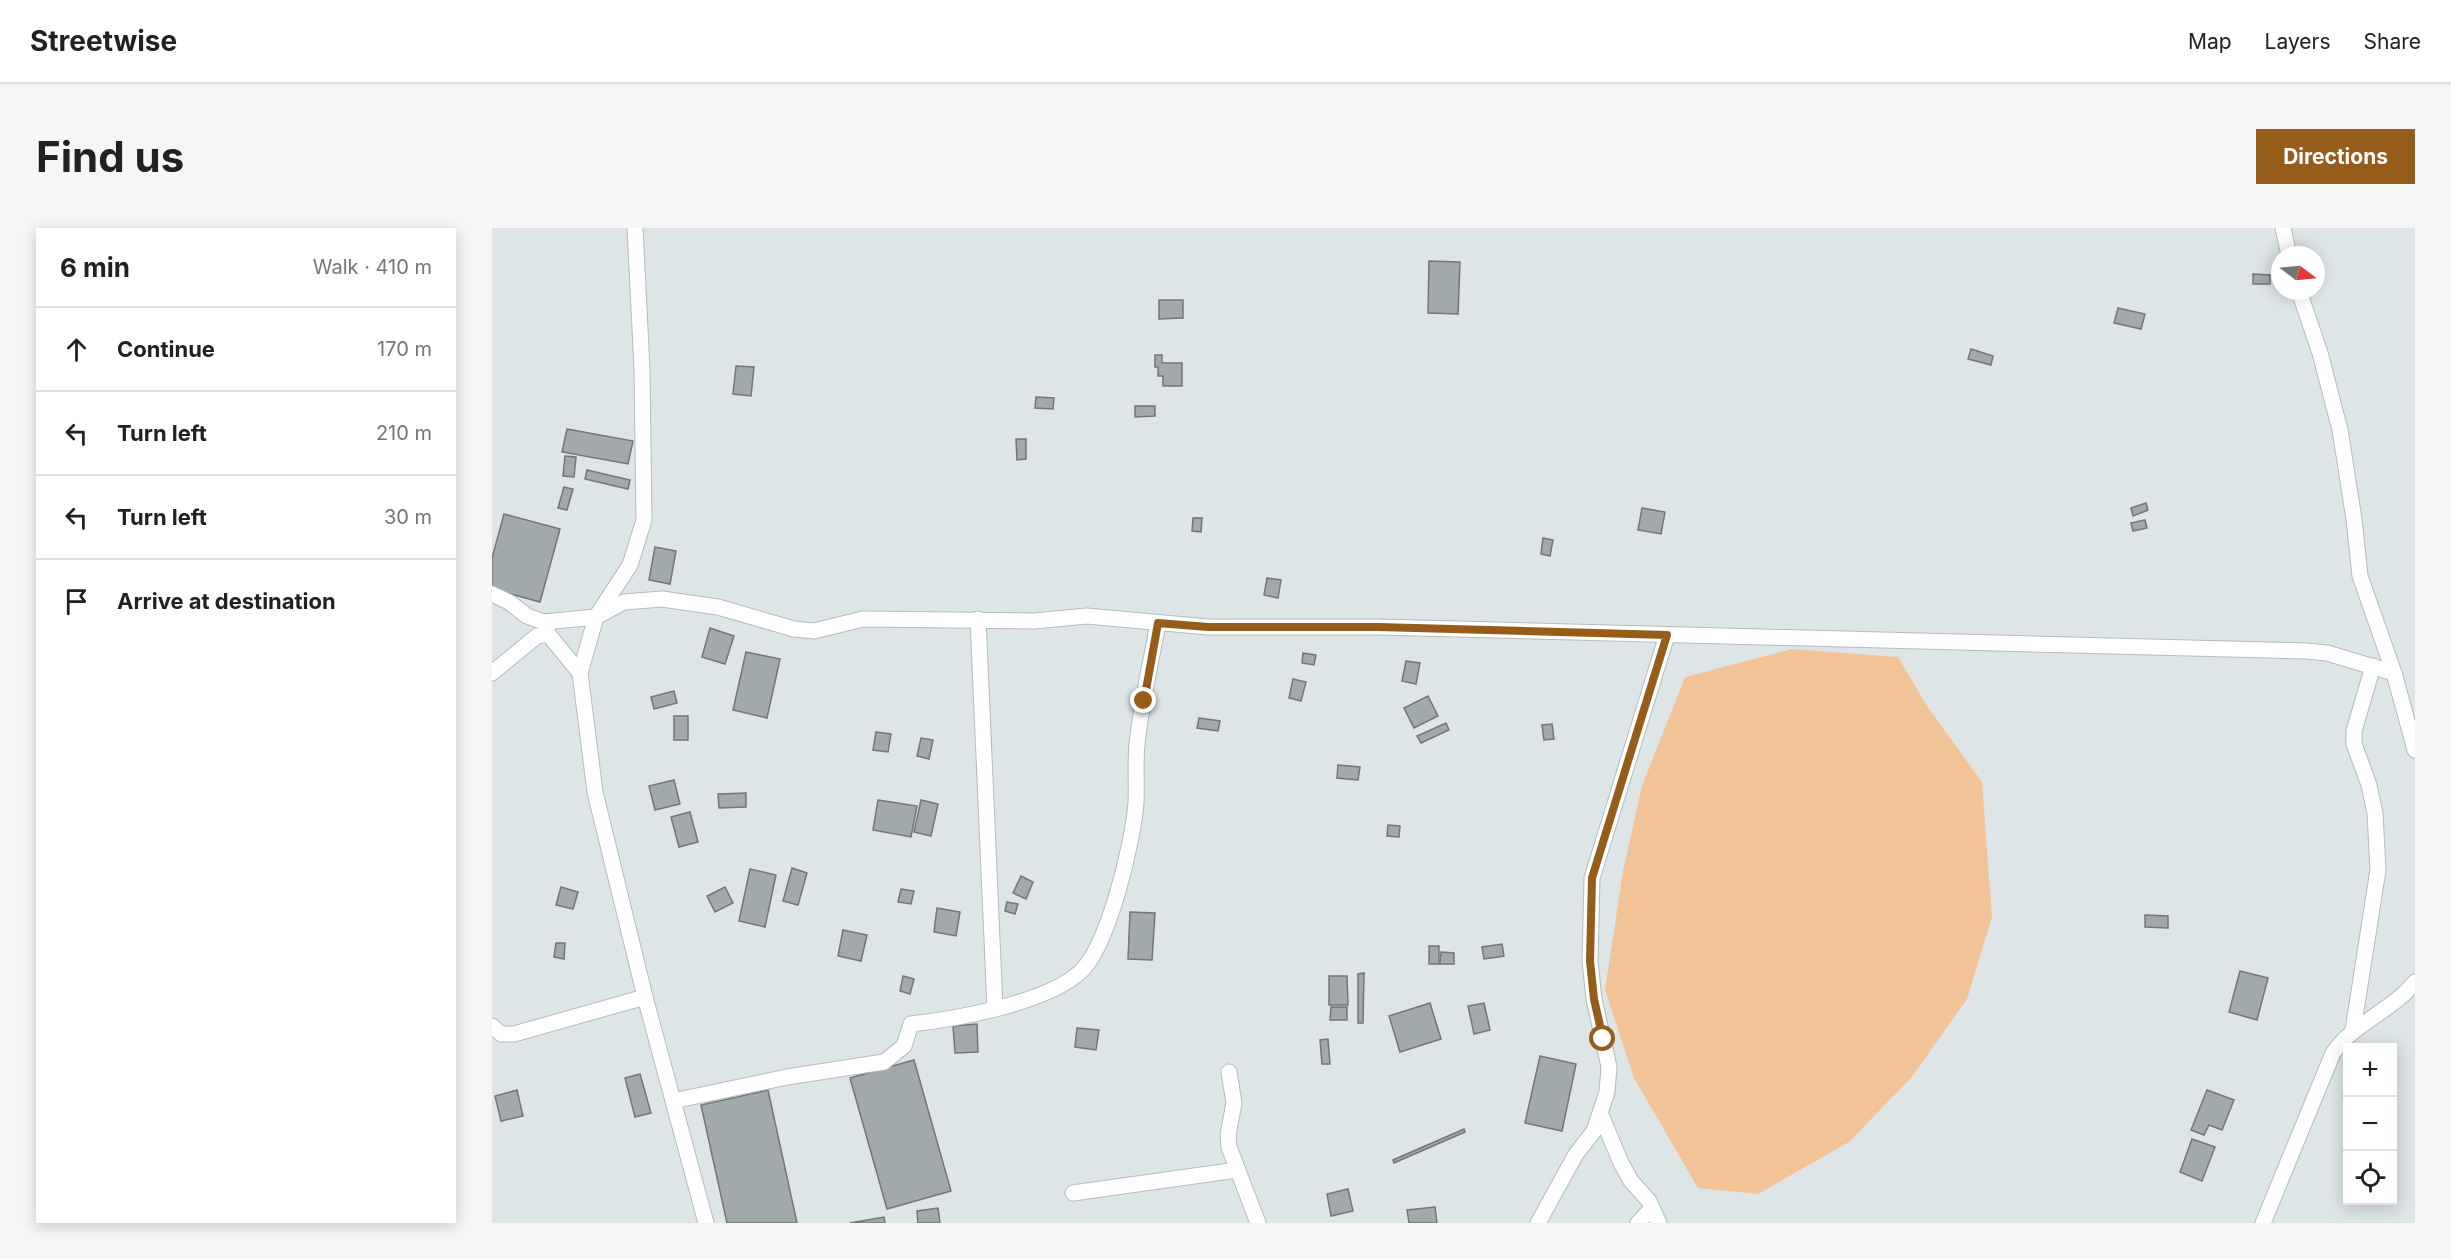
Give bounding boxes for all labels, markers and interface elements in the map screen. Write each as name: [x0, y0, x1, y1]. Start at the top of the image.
text: Streetwise: [30, 24, 177, 58]
text: Map: [2188, 29, 2232, 54]
text: Layers: [2265, 29, 2331, 54]
text: Share: [2364, 29, 2421, 54]
button: Directions: [2256, 129, 2415, 184]
text: Find us: [36, 131, 184, 182]
north arrow: [2271, 246, 2325, 300]
text: 6 min: [60, 252, 130, 283]
text: Walk · 410 m: [313, 255, 432, 279]
icon: ahead: [60, 333, 93, 366]
text: Continue: [117, 336, 215, 362]
text: 170 m: [377, 337, 432, 361]
icon: left: [60, 417, 93, 450]
text: Turn left: [117, 420, 207, 446]
text: 210 m: [376, 421, 432, 445]
icon: left: [60, 501, 93, 534]
text: Turn left: [117, 504, 207, 530]
text: 30 m: [384, 505, 432, 529]
icon: arrive: [60, 585, 93, 618]
text: Arrive at destination: [117, 588, 336, 614]
route end: [1130, 687, 1156, 713]
route start: [1589, 1025, 1615, 1051]
map controls: [2343, 1043, 2397, 1205]
button: +: [2343, 1043, 2397, 1097]
button: −: [2343, 1097, 2397, 1151]
button: locate: [2343, 1151, 2397, 1205]

